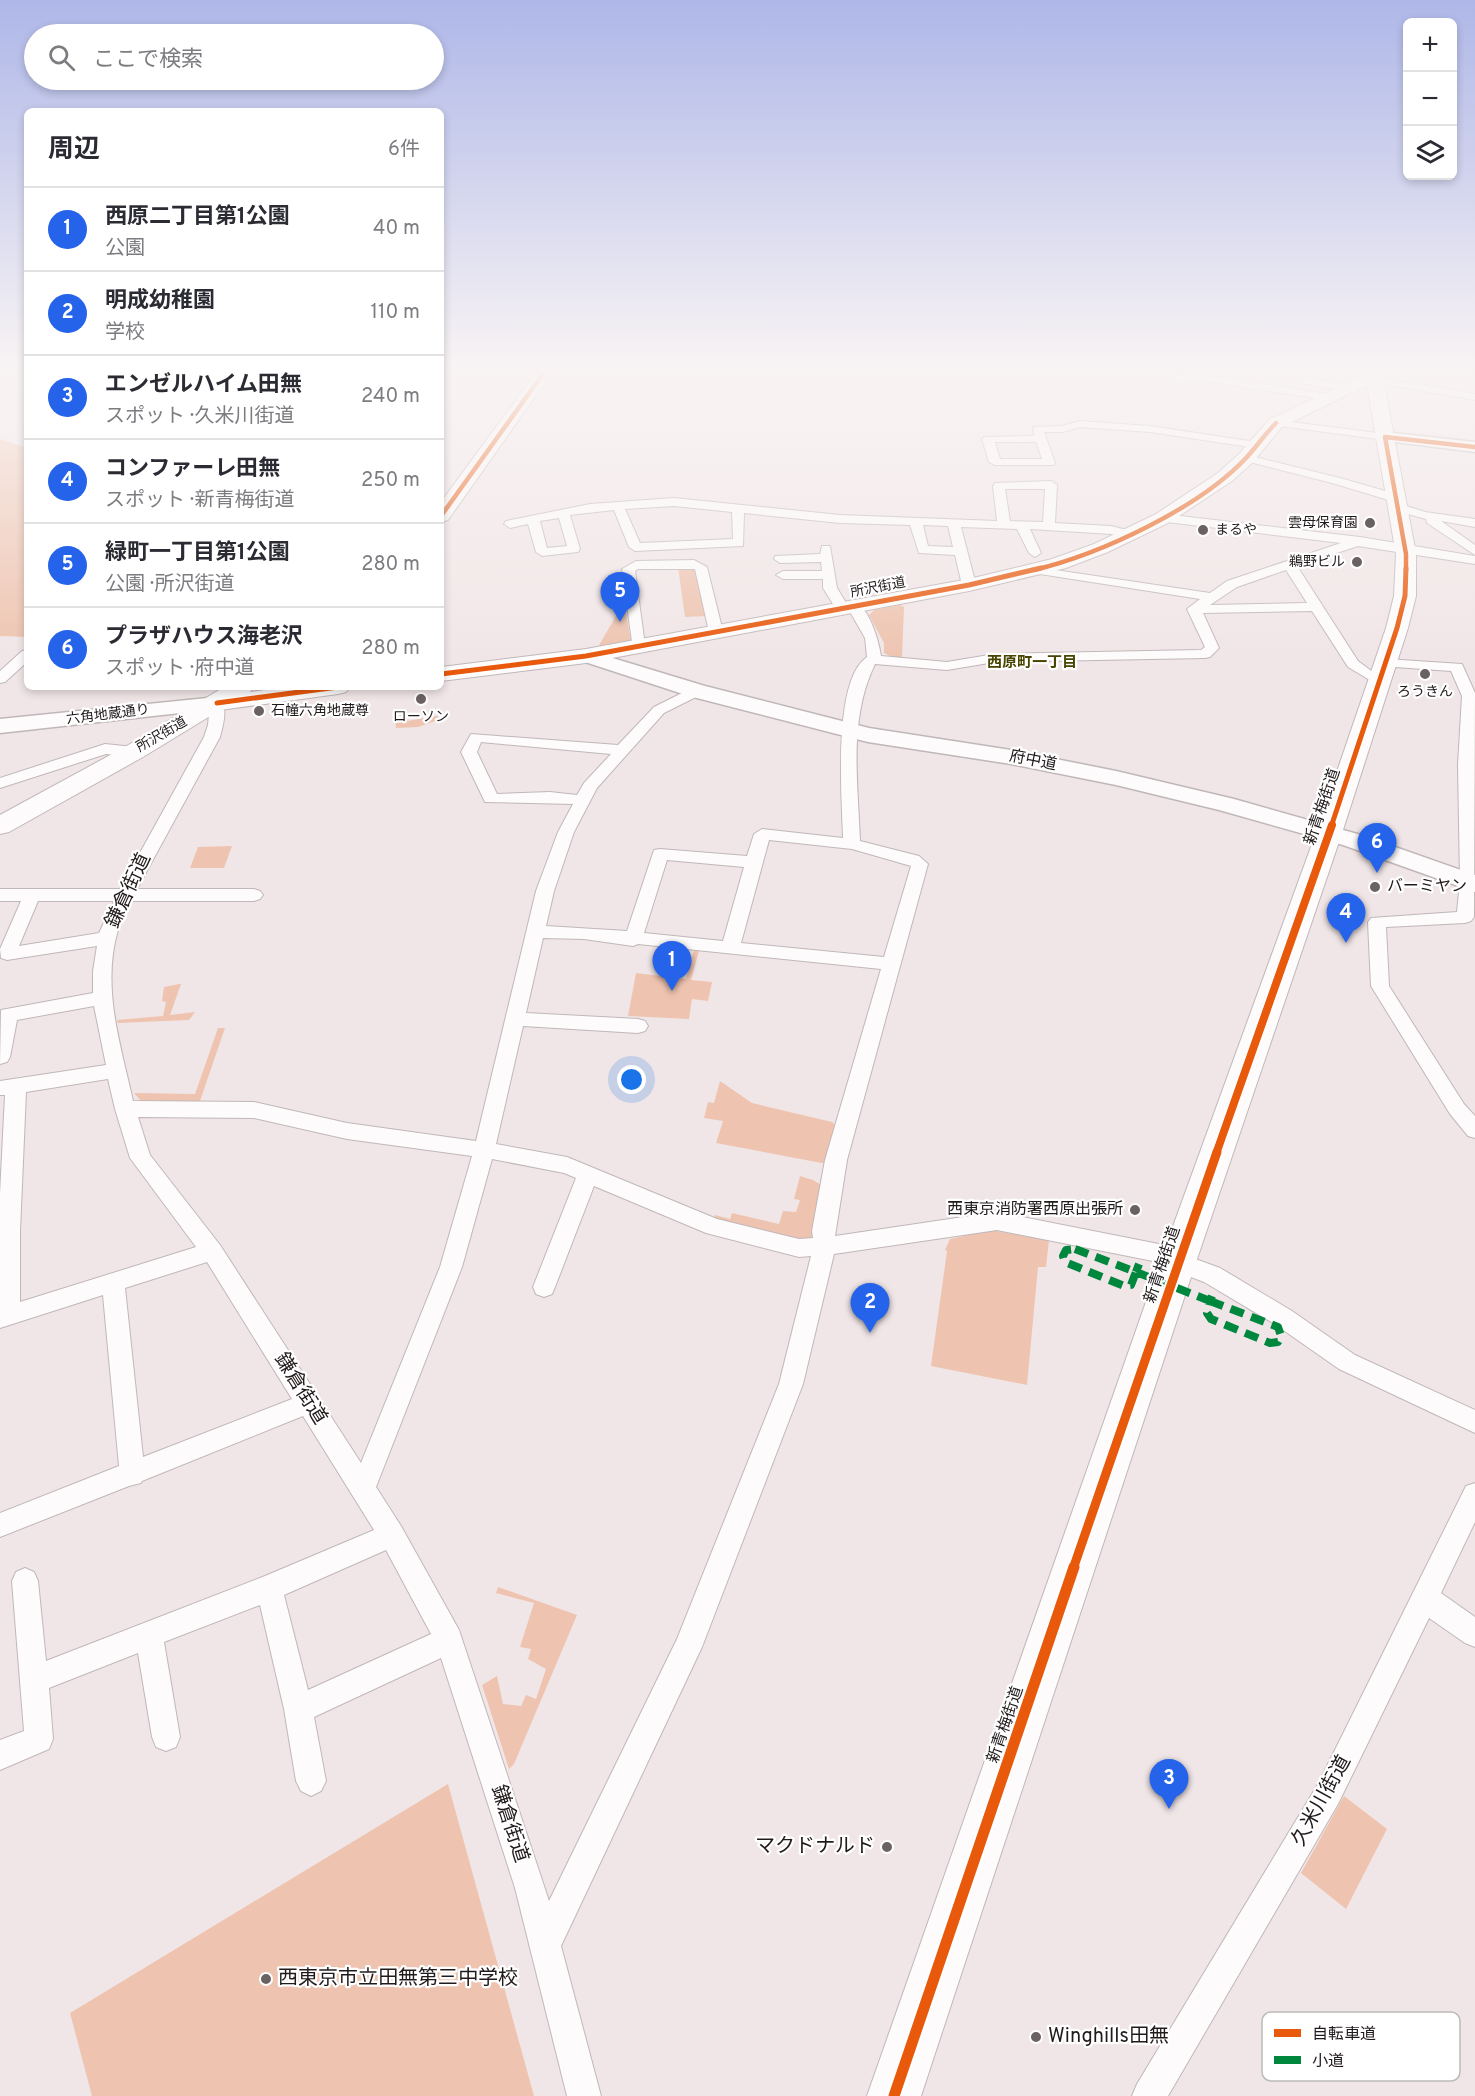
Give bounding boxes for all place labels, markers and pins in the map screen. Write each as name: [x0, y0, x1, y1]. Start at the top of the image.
place label: 雲母保育園: [1288, 515, 1358, 532]
marker: 雲母保育園: [1363, 516, 1377, 530]
place label: まるや: [1215, 522, 1257, 539]
marker: まるや: [1196, 523, 1210, 537]
place label: 鵜野ビル: [1289, 554, 1345, 571]
marker: 鵜野ビル: [1350, 555, 1364, 569]
pin: 5: [600, 572, 640, 622]
marker: ろうきん: [1418, 667, 1432, 681]
place label: ろうきん: [1397, 684, 1453, 701]
marker: ローソン: [414, 692, 428, 706]
place label: 石幢六角地蔵尊: [271, 703, 369, 720]
marker: 石幢六角地蔵尊: [252, 704, 266, 718]
place label: ローソン: [393, 709, 449, 726]
pin: 6: [1358, 824, 1396, 873]
place label: バーミヤン: [1387, 877, 1467, 897]
marker: バーミヤン: [1368, 880, 1382, 894]
pin: 4: [1326, 894, 1366, 943]
pin: 1: [652, 942, 692, 991]
place label: 西東京消防署西原出張所: [947, 1200, 1123, 1220]
marker: 西東京消防署西原出張所: [1128, 1203, 1142, 1217]
pin: 2: [850, 1284, 890, 1333]
pin: 3: [1150, 1760, 1188, 1809]
place label: マクドナルド: [755, 1834, 875, 1860]
marker: マクドナルド: [880, 1840, 894, 1854]
place label: 西東京市立田無第三中学校: [278, 1966, 518, 1992]
marker: 西東京市立田無第三中学校: [259, 1972, 273, 1986]
place label: Winghills田無: [1048, 2024, 1169, 2050]
marker: Winghills田無: [1029, 2030, 1043, 2044]

